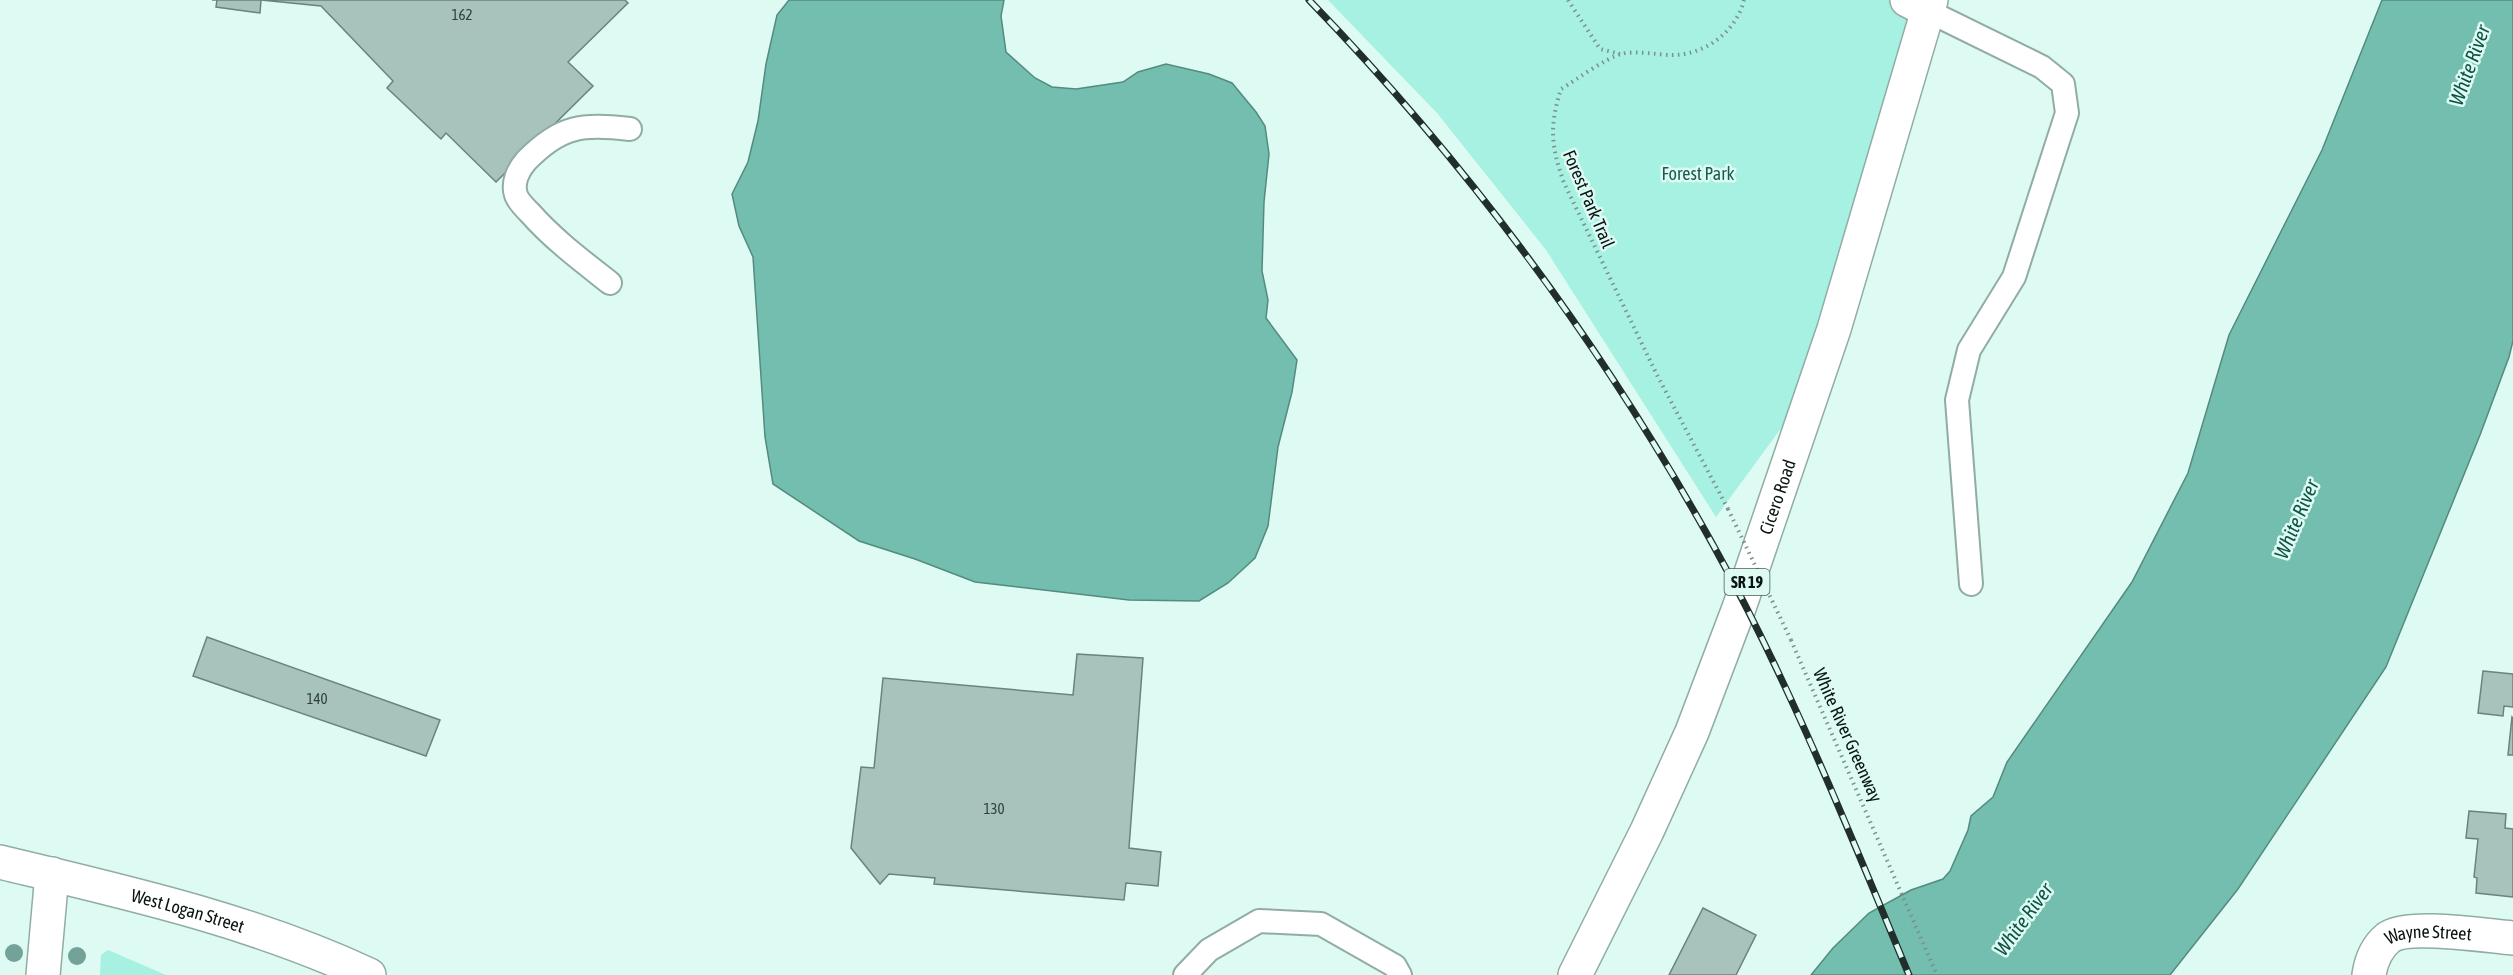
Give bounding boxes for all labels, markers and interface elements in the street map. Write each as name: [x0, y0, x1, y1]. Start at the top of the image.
house number: 162: [451, 6, 473, 23]
water label: White River: [2444, 21, 2495, 108]
street label: Forest Park Trail: [1559, 147, 1619, 251]
park label: Forest Park: [1662, 163, 1735, 184]
street label: Cicero Road: [1754, 456, 1799, 537]
water label: White River: [2269, 475, 2323, 562]
road number: SR 19: [1724, 569, 1770, 595]
street label: White River Greenway: [1809, 665, 1887, 805]
house number: 140: [306, 690, 328, 707]
house number: 130: [983, 800, 1005, 817]
water label: White River: [1989, 877, 2058, 960]
street label: West Logan Street: [129, 884, 247, 936]
street label: Wayne Street: [2381, 920, 2473, 948]

